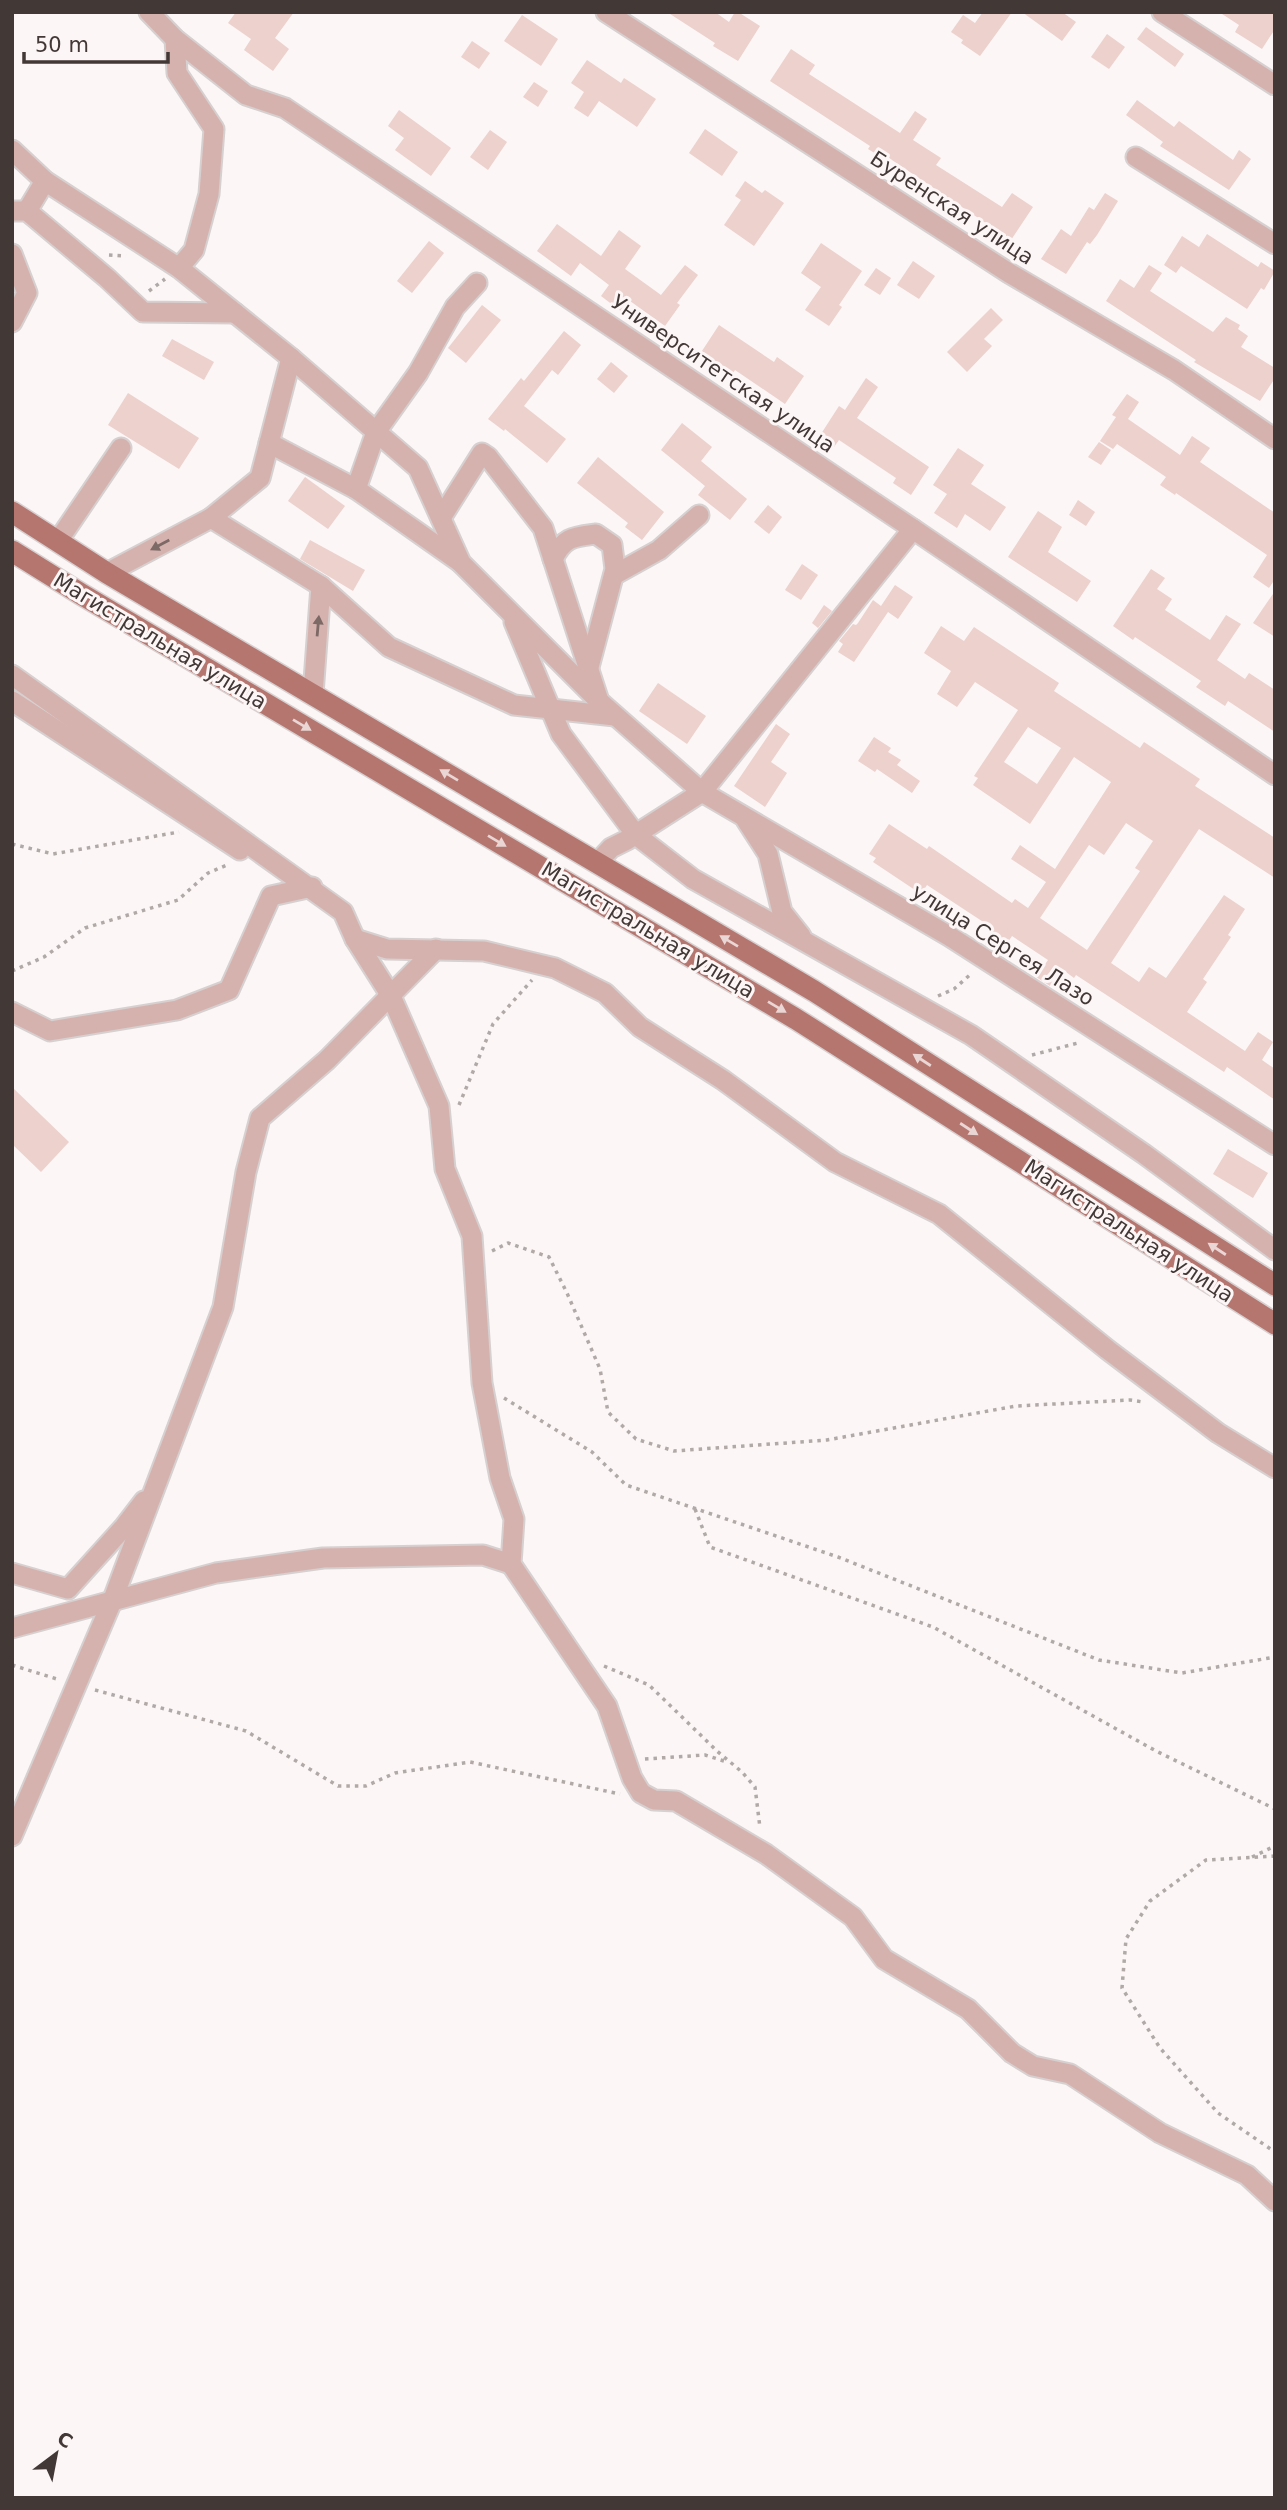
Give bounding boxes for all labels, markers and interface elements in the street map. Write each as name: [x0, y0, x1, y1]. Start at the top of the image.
scale bar: [24, 21, 168, 65]
text: 50 m: [35, 33, 89, 57]
street label: Буренская улица: [866, 146, 1038, 270]
street label: Университетская улица: [607, 290, 839, 458]
one-way arrow: [150, 538, 170, 550]
street label: Магистральная улица: [49, 568, 271, 714]
one-way arrow: [313, 615, 324, 637]
one-way arrow: [292, 719, 311, 731]
one-way arrow: [439, 769, 458, 781]
one-way arrow: [488, 835, 507, 847]
street label: Магистральная улица: [537, 857, 759, 1003]
street label: улица Сергея Лазо: [908, 879, 1098, 1011]
one-way arrow: [719, 934, 738, 947]
one-way arrow: [768, 1001, 787, 1014]
one-way arrow: [912, 1054, 932, 1067]
one-way arrow: [959, 1123, 979, 1136]
street label: Магистральная улица: [1020, 1154, 1238, 1308]
one-way arrow: [1208, 1242, 1227, 1255]
north arrow: [21, 2419, 91, 2489]
text: С: [53, 2427, 77, 2453]

